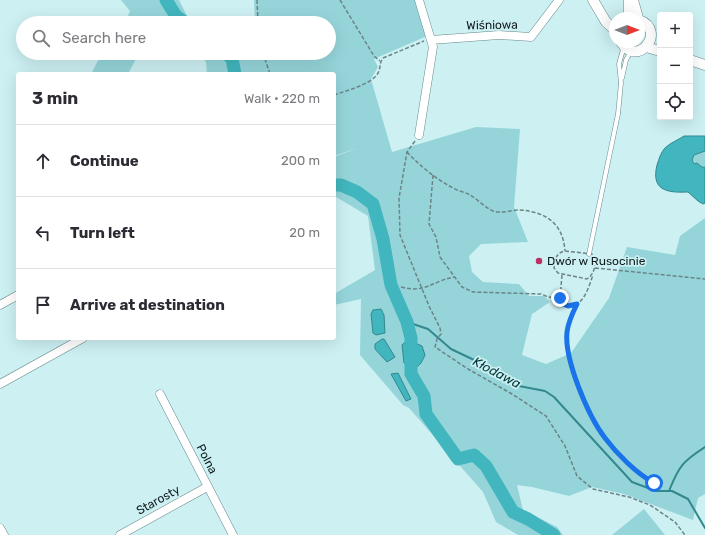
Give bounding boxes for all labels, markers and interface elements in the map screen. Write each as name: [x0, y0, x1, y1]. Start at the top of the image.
north arrow: [609, 12, 645, 48]
map controls: [657, 12, 693, 120]
button: +: [657, 12, 693, 48]
search box: [16, 16, 336, 60]
street label: Wiśniowa: [466, 18, 518, 32]
icon: search: [30, 27, 52, 49]
text: Search here: [62, 29, 146, 47]
button: −: [657, 48, 693, 84]
button: locate: [657, 84, 693, 120]
text: 3 min: [32, 88, 78, 108]
text: Walk · 220 m: [244, 91, 320, 106]
icon: ahead: [32, 150, 54, 172]
text: Continue: [70, 152, 139, 170]
text: 200 m: [281, 153, 320, 168]
icon: left: [32, 222, 54, 244]
text: Turn left: [70, 224, 135, 242]
text: 20 m: [289, 225, 320, 240]
place label: Dwór w Rusocinie: [547, 254, 646, 268]
marker: Dwór w Rusocinie: [534, 256, 544, 266]
route end: [551, 289, 569, 307]
icon: arrive: [32, 294, 54, 316]
text: Arrive at destination: [70, 296, 225, 314]
water label: Kłodawa: [470, 354, 524, 391]
street label: Polna: [194, 442, 220, 476]
route start: [645, 474, 663, 492]
street label: Starosty: [134, 482, 183, 518]

